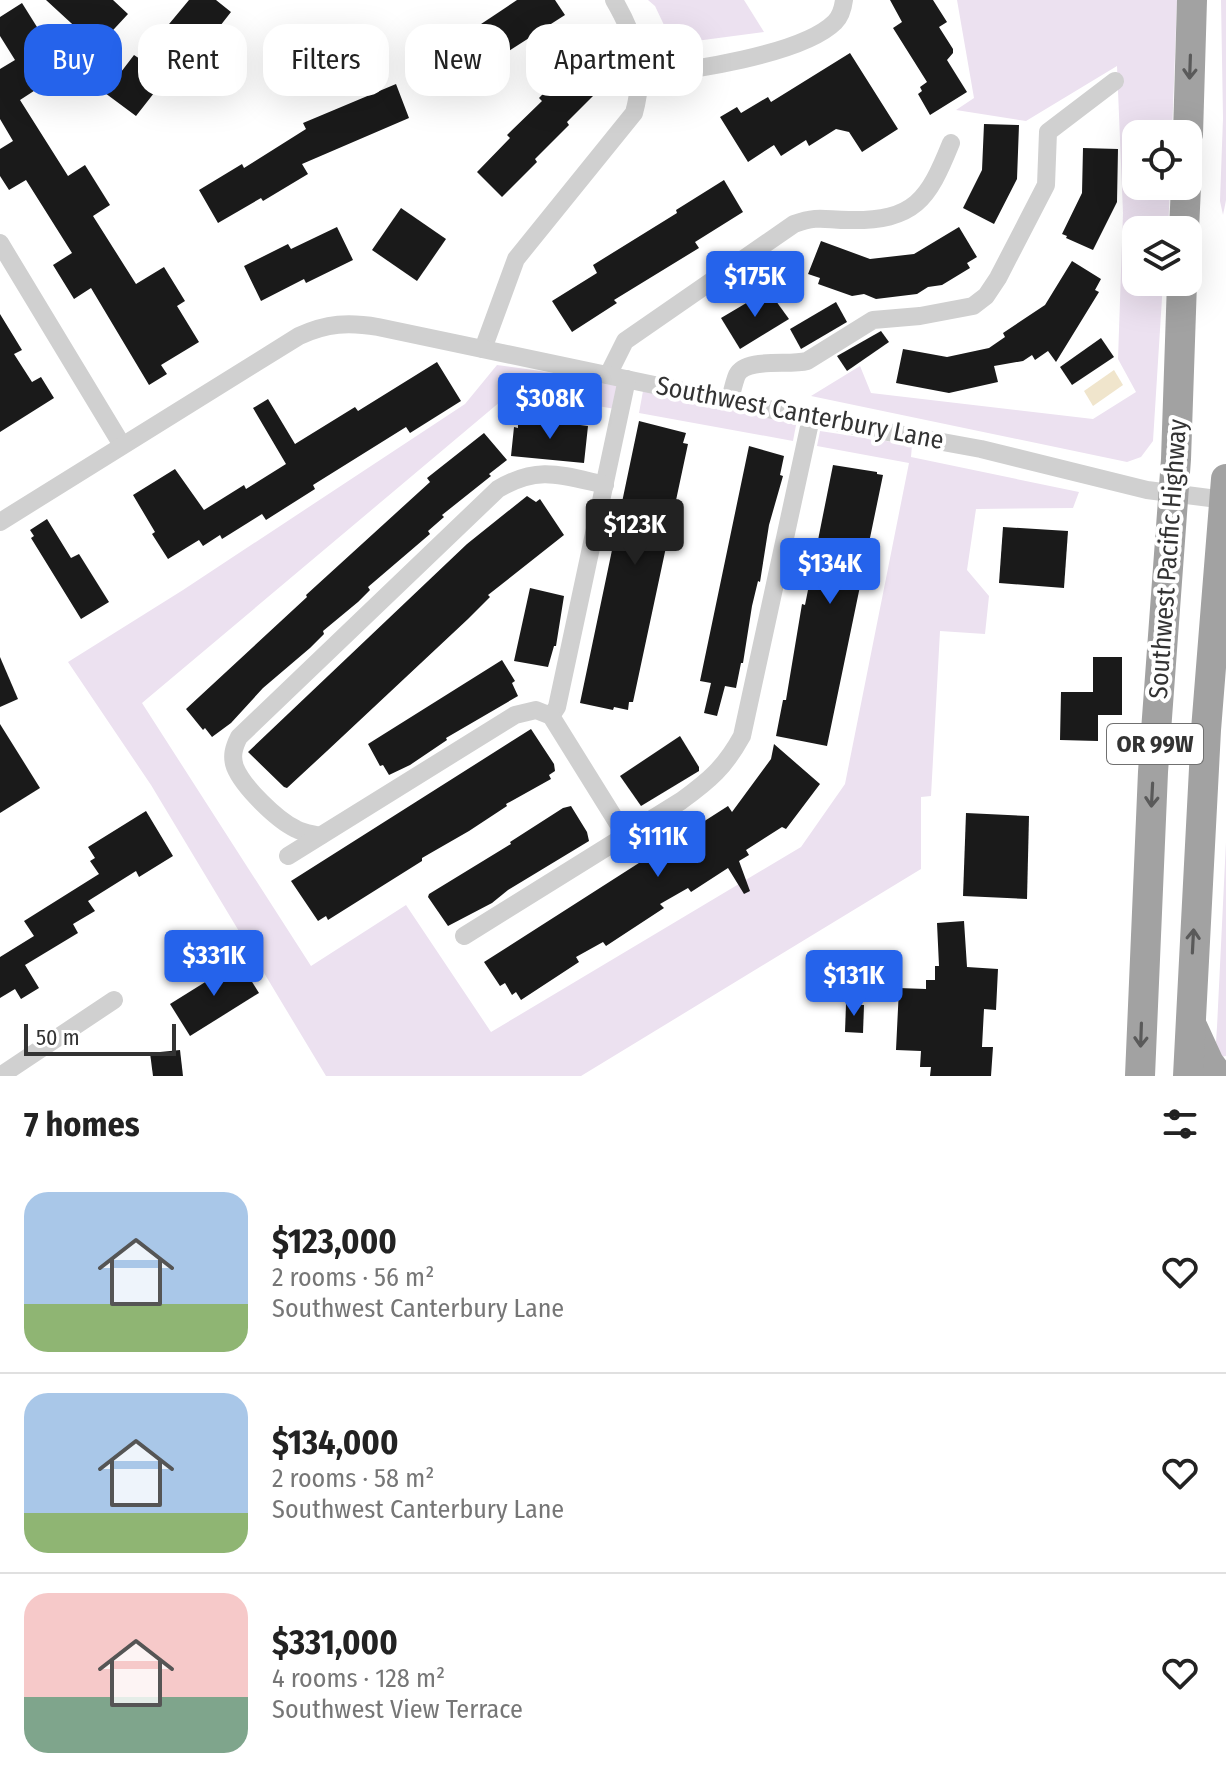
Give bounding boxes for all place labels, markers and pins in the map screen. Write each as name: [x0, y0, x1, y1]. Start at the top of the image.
pin: $175K: [699, 251, 811, 319]
pin: $308K: [494, 373, 606, 441]
pin: $123K: [579, 499, 691, 567]
pin: $134K: [774, 538, 886, 606]
pin: $111K: [602, 811, 714, 879]
pin: $331K: [158, 930, 270, 998]
pin: $131K: [798, 950, 910, 1018]

